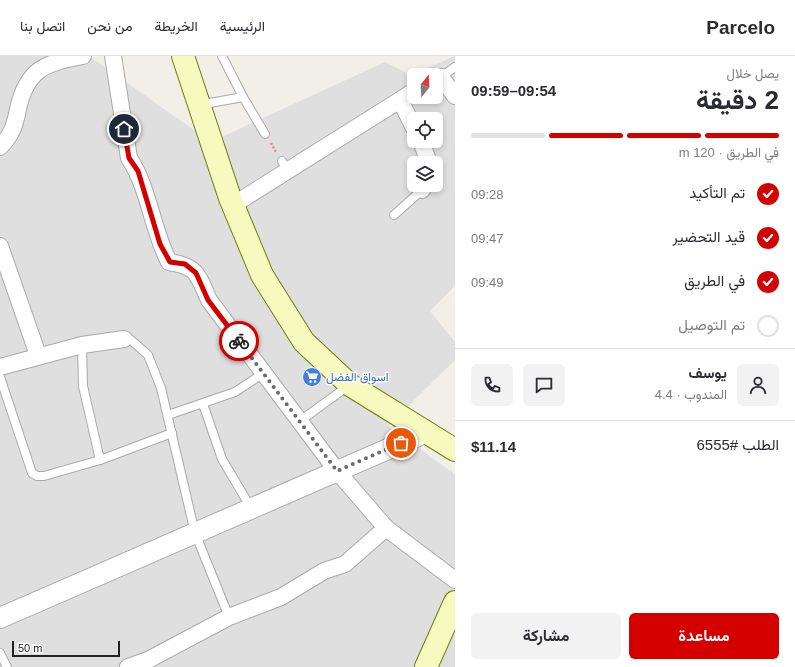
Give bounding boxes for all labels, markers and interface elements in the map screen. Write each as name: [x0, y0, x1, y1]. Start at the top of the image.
text: Parcelo: [706, 17, 775, 38]
text: اتصل بنا: [20, 18, 65, 34]
text: من نحن: [87, 18, 132, 34]
text: الخريطة: [154, 18, 198, 34]
text: الرئيسية: [220, 18, 265, 34]
text: يصل خلال: [727, 66, 779, 81]
north arrow: [407, 68, 443, 104]
map controls: [407, 68, 443, 192]
text: 09:54–09:59: [471, 82, 556, 99]
text: 2 دقيقة: [696, 85, 779, 115]
pin: [107, 112, 141, 146]
button: locate: [407, 112, 443, 148]
icon: home: [113, 118, 135, 140]
text: في الطريق · 120 m: [679, 145, 779, 160]
button: layers: [407, 156, 443, 192]
icon: check: [757, 183, 779, 205]
text: تم التأكيد: [689, 184, 745, 201]
text: 09:28: [471, 187, 504, 202]
icon: check: [757, 227, 779, 249]
text: قيد التحضير: [673, 228, 745, 245]
text: 09:47: [471, 231, 504, 246]
icon: check: [757, 271, 779, 293]
text: في الطريق: [684, 272, 745, 289]
text: 09:49: [471, 275, 504, 290]
text: تم التوصيل: [678, 316, 745, 333]
courier: [219, 321, 259, 361]
icon: bike: [228, 330, 250, 352]
button: phone: [471, 364, 513, 406]
button: chat: [523, 364, 565, 406]
text: يوسف: [689, 364, 727, 381]
button: person: [737, 364, 779, 406]
supermarket icon: اسواق الفضل: [301, 366, 323, 388]
place label: اسواق الفضل: [326, 370, 389, 385]
text: المندوب · 4.4: [655, 387, 727, 402]
pin: [384, 426, 418, 460]
icon: bag: [390, 432, 412, 454]
text: الطلب #6555: [696, 436, 779, 453]
text: $11.14: [471, 438, 516, 455]
button: مشاركة: [471, 613, 621, 659]
button: مساعدة: [629, 613, 779, 659]
scale bar: [12, 639, 120, 658]
text: 50 m: [18, 642, 42, 654]

